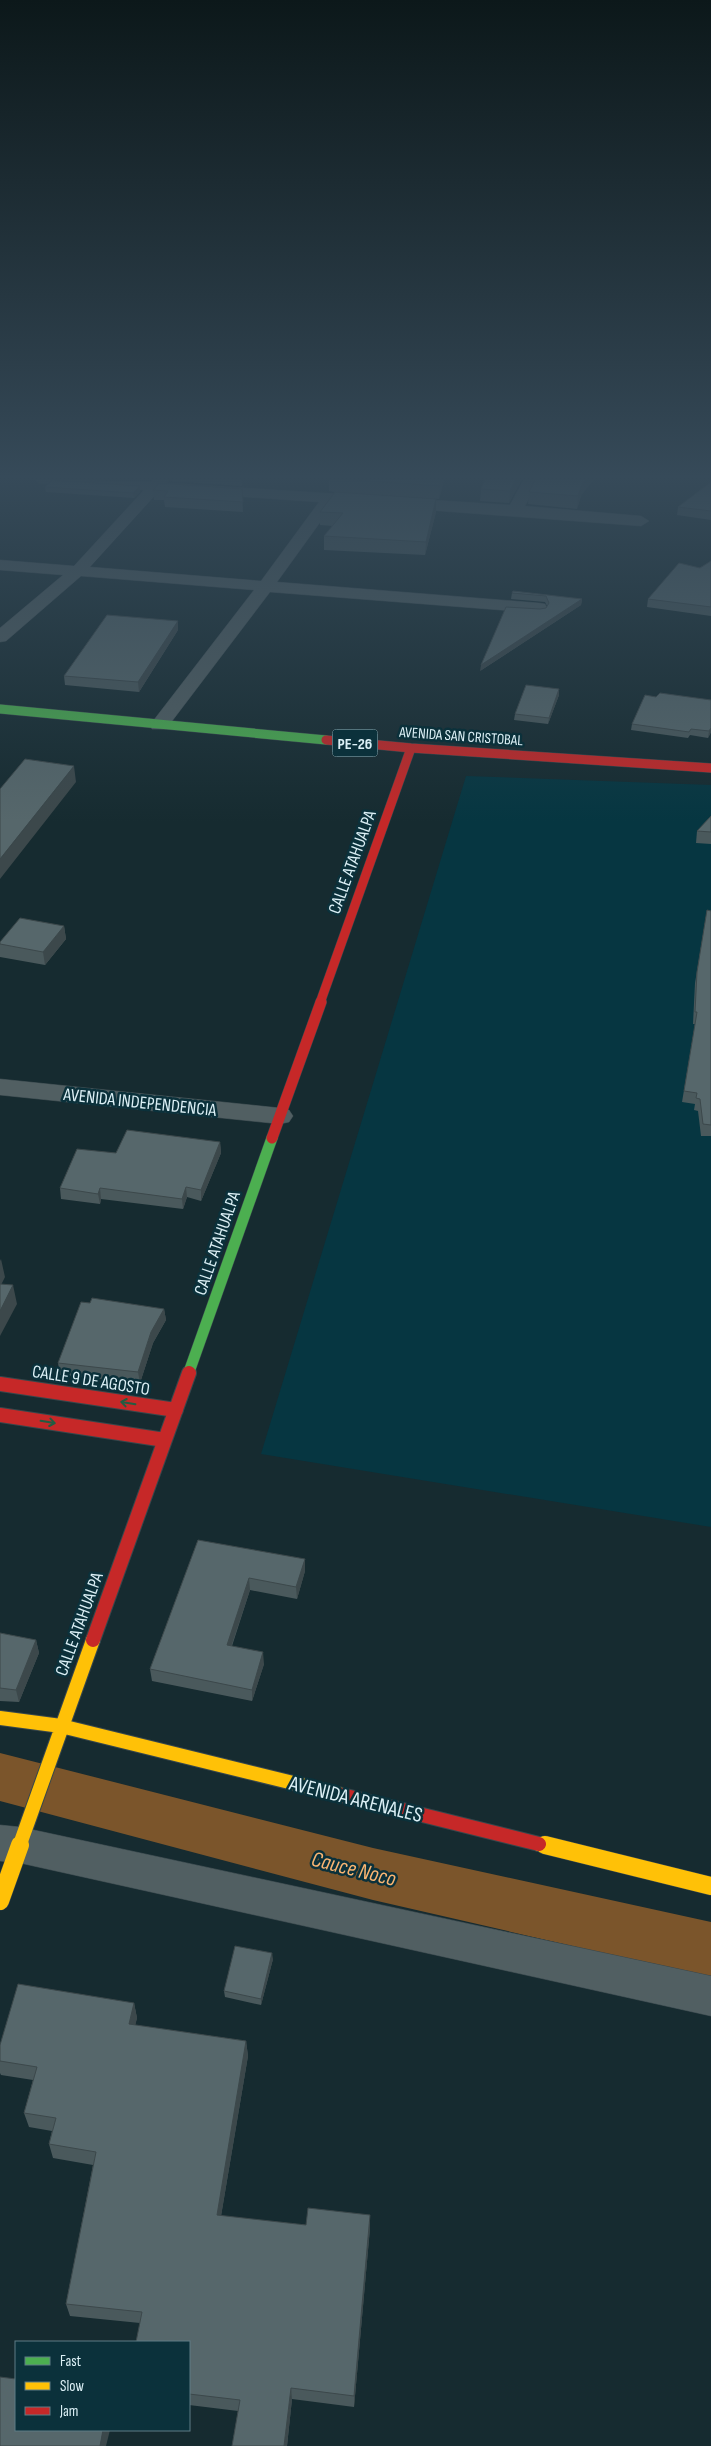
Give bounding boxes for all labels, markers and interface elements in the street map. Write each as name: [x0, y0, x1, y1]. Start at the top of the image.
street label: AVENIDA SAN CRISTOBAL: [398, 723, 524, 750]
road number: PE-26: [332, 730, 378, 756]
street label: CALLE ATAHUALPA: [324, 807, 381, 917]
street label: AVENIDA INDEPENDENCIA: [62, 1084, 218, 1121]
street label: CALLE ATAHUALPA: [190, 1188, 245, 1298]
street label: CALLE 9 DE AGOSTO: [31, 1361, 151, 1400]
one-way arrow: [121, 1398, 137, 1408]
one-way arrow: [40, 1417, 56, 1427]
street label: CALLE ATAHUALPA: [51, 1569, 108, 1679]
street label: AVENIDA ARENALES: [286, 1771, 425, 1828]
water label: Cauce Noco: [308, 1846, 399, 1893]
legend: [15, 2341, 190, 2431]
text: Fast: [60, 2352, 82, 2371]
text: Slow: [60, 2377, 84, 2396]
text: Jam: [59, 2402, 78, 2421]

